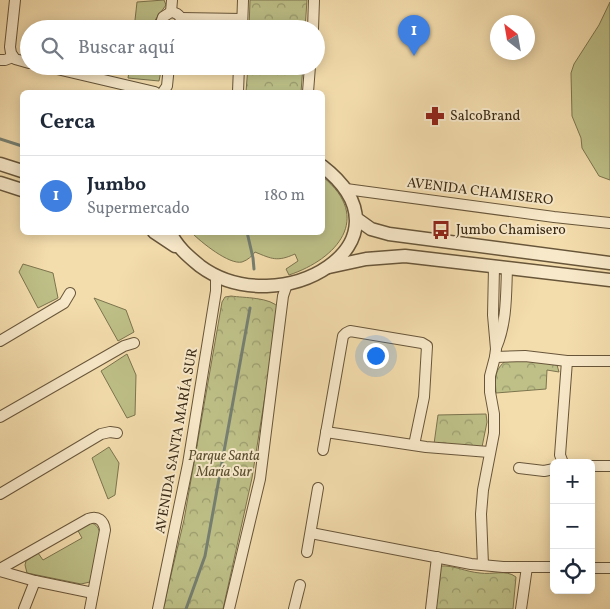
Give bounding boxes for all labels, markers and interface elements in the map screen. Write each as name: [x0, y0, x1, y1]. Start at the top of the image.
pin: 1: [398, 15, 430, 56]
north arrow: [490, 15, 535, 60]
search box: [20, 20, 325, 75]
icon: search: [38, 34, 66, 62]
text: Buscar aquí: [78, 35, 175, 61]
pharmacy icon: SalcoBrand: [424, 105, 446, 127]
place label: SalcoBrand: [450, 107, 521, 126]
text: Cerca: [40, 108, 95, 137]
text: Jumbo: [87, 172, 146, 198]
street label: AVENIDA CHAMISERO: [406, 174, 554, 210]
text: 1: [53, 185, 59, 207]
text: 180 m: [264, 185, 305, 207]
text: Supermercado: [87, 198, 189, 220]
bus stop icon: Jumbo Chamisero: [430, 219, 452, 241]
place label: Jumbo Chamisero: [456, 221, 566, 240]
your location: [363, 343, 389, 369]
street label: AVENIDA SANTA MARÍA SUR: [151, 346, 203, 535]
park label: Parque Santa María Sur: [188, 447, 260, 482]
map controls: [550, 459, 595, 594]
button: +: [550, 459, 595, 504]
button: −: [550, 504, 595, 549]
button: locate: [550, 549, 595, 594]

